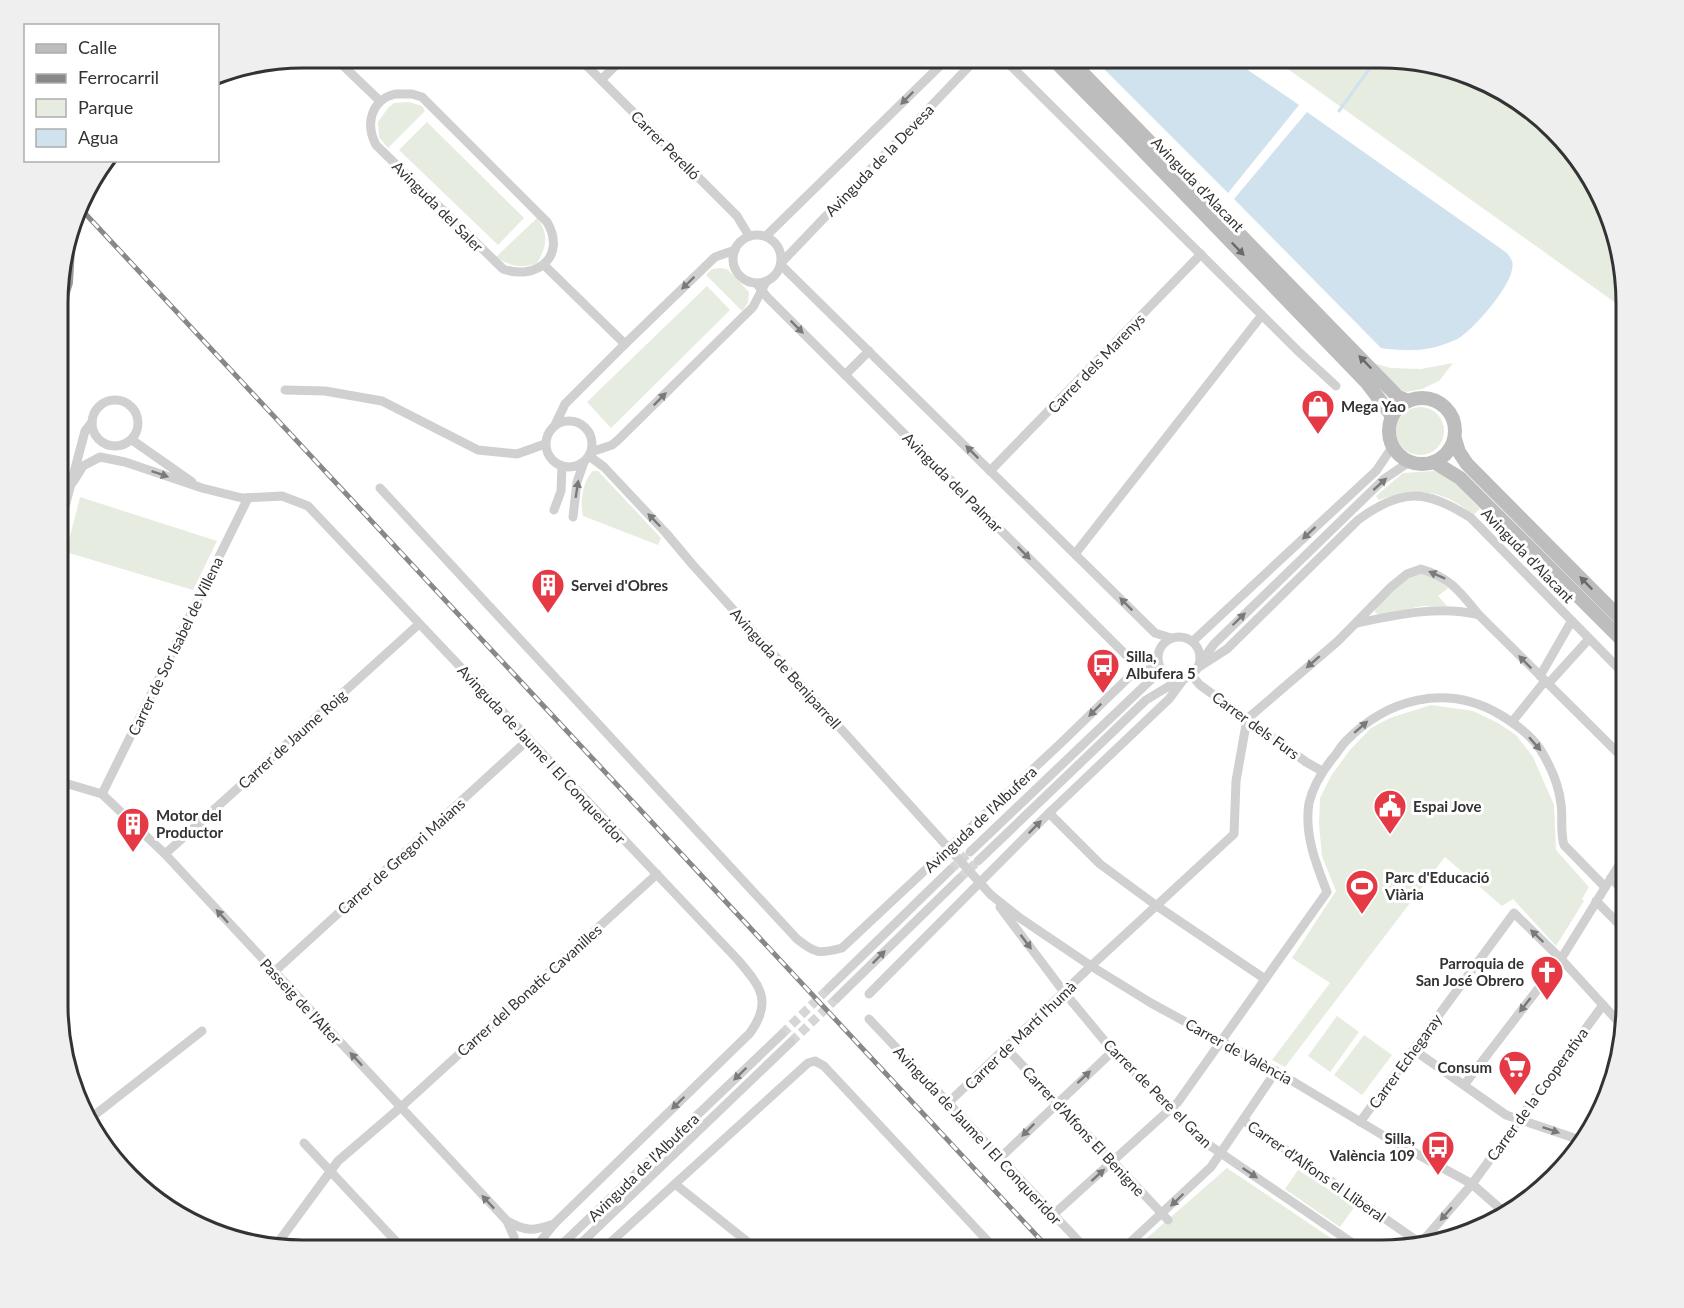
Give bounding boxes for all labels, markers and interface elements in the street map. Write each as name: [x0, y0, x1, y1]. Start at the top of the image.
legend: [24, 24, 219, 162]
text: Calle: [78, 36, 117, 58]
text: Ferrocarril: [78, 66, 159, 88]
one-way arrow: [901, 91, 915, 105]
text: Parque: [78, 96, 133, 118]
street label: Avinguda de la Devesa: [821, 100, 937, 220]
street label: Carrer Perelló: [628, 107, 704, 183]
text: Agua: [78, 126, 119, 148]
street label: Avinguda d'Alacant: [1148, 133, 1248, 236]
street label: Avinguda del Saler: [389, 157, 488, 256]
one-way arrow: [1231, 242, 1245, 256]
one-way arrow: [682, 276, 696, 290]
street label: Carrer dels Marenys: [1044, 309, 1148, 417]
one-way arrow: [789, 319, 803, 333]
one-way arrow: [1358, 356, 1372, 370]
shop icon: Mega Yao: [1300, 388, 1336, 435]
one-way arrow: [652, 392, 667, 406]
place label: Mega Yao: [1341, 397, 1406, 415]
street label: Avinguda del Palmar: [899, 428, 1007, 536]
one-way arrow: [965, 446, 979, 460]
one-way arrow: [151, 470, 169, 479]
one-way arrow: [1372, 478, 1387, 491]
one-way arrow: [572, 479, 581, 498]
street label: Avinguda d'Alacant: [1478, 504, 1578, 607]
one-way arrow: [647, 513, 661, 528]
one-way arrow: [1302, 526, 1317, 540]
one-way arrow: [1017, 546, 1031, 561]
street label: Carrer de Sor Isabel de Villena: [124, 554, 226, 738]
building icon: Servei d'Obres: [530, 567, 566, 614]
one-way arrow: [1428, 571, 1445, 580]
place label: Servei d'Obres: [571, 576, 669, 594]
one-way arrow: [1579, 576, 1593, 591]
one-way arrow: [1118, 597, 1133, 611]
street label: Avinguda de Beniparrell: [727, 604, 845, 732]
one-way arrow: [1232, 612, 1246, 626]
bus stop icon: Silla, Albufera 5: [1085, 647, 1121, 694]
place label: Silla, Albufera 5: [1125, 647, 1196, 682]
one-way arrow: [1306, 655, 1321, 668]
one-way arrow: [1519, 655, 1533, 669]
street label: Avinguda de Jaume I El Conqueridor: [454, 661, 630, 847]
street label: Carrer de Jaume Roig: [234, 686, 350, 792]
street label: Carrer dels Furs: [1209, 687, 1303, 763]
one-way arrow: [1089, 702, 1103, 716]
one-way arrow: [1353, 721, 1368, 734]
one-way arrow: [1528, 736, 1541, 752]
street label: Avinguda de l'Albufera: [920, 762, 1040, 876]
public building icon: Espai Jove: [1372, 788, 1408, 835]
street label: Carrer de Gregori Maians: [334, 794, 468, 918]
place label: Espai Jove: [1413, 797, 1482, 815]
building icon: Motor del Productor: [115, 806, 151, 853]
place label: Motor del Productor: [156, 806, 223, 841]
one-way arrow: [1028, 821, 1042, 835]
sports icon: Parc d'Educació Viària: [1344, 868, 1380, 915]
place label: Parc d'Educació Viària: [1384, 868, 1490, 903]
one-way arrow: [216, 909, 229, 924]
street label: Carrer del Bonatic Cavanilles: [453, 920, 605, 1060]
one-way arrow: [1530, 929, 1545, 943]
one-way arrow: [1020, 934, 1032, 949]
one-way arrow: [871, 951, 885, 965]
street label: Passeig de l'Alter: [257, 954, 346, 1048]
place label: Parroquia de San José Obrero: [1416, 954, 1524, 989]
church icon: Parroquia de San José Obrero: [1529, 954, 1565, 1001]
street label: Carrer de Martí l'humà: [961, 977, 1079, 1093]
one-way arrow: [1520, 998, 1532, 1013]
street label: Carrer Echegaray: [1365, 1010, 1445, 1112]
street label: Carrer de València: [1183, 1014, 1295, 1088]
street label: Carrer de la Cooperativa: [1483, 1024, 1591, 1164]
street label: Carrer de Pere el Gran: [1100, 1035, 1216, 1151]
street label: Avinguda de Jaume I El Conqueridor: [890, 1042, 1066, 1228]
supermarket icon: Consum: [1497, 1049, 1533, 1096]
one-way arrow: [349, 1052, 363, 1066]
place label: Consum: [1438, 1058, 1492, 1076]
street label: Carrer d'Alfons El Benigne: [1019, 1062, 1149, 1200]
one-way arrow: [732, 1067, 747, 1081]
one-way arrow: [1077, 1070, 1091, 1084]
one-way arrow: [671, 1096, 686, 1110]
street label: Avinguda de l'Albufera: [584, 1109, 702, 1225]
street label: Carrer d'Alfons el Lliberal: [1245, 1117, 1389, 1225]
one-way arrow: [1021, 1123, 1036, 1137]
one-way arrow: [1542, 1126, 1560, 1135]
place label: Silla, València 109: [1329, 1129, 1415, 1164]
bus stop icon: Silla, València 109: [1420, 1129, 1456, 1176]
one-way arrow: [1242, 1167, 1258, 1178]
one-way arrow: [1090, 1169, 1105, 1182]
one-way arrow: [1169, 1193, 1184, 1207]
one-way arrow: [481, 1194, 495, 1209]
one-way arrow: [1440, 1206, 1453, 1221]

